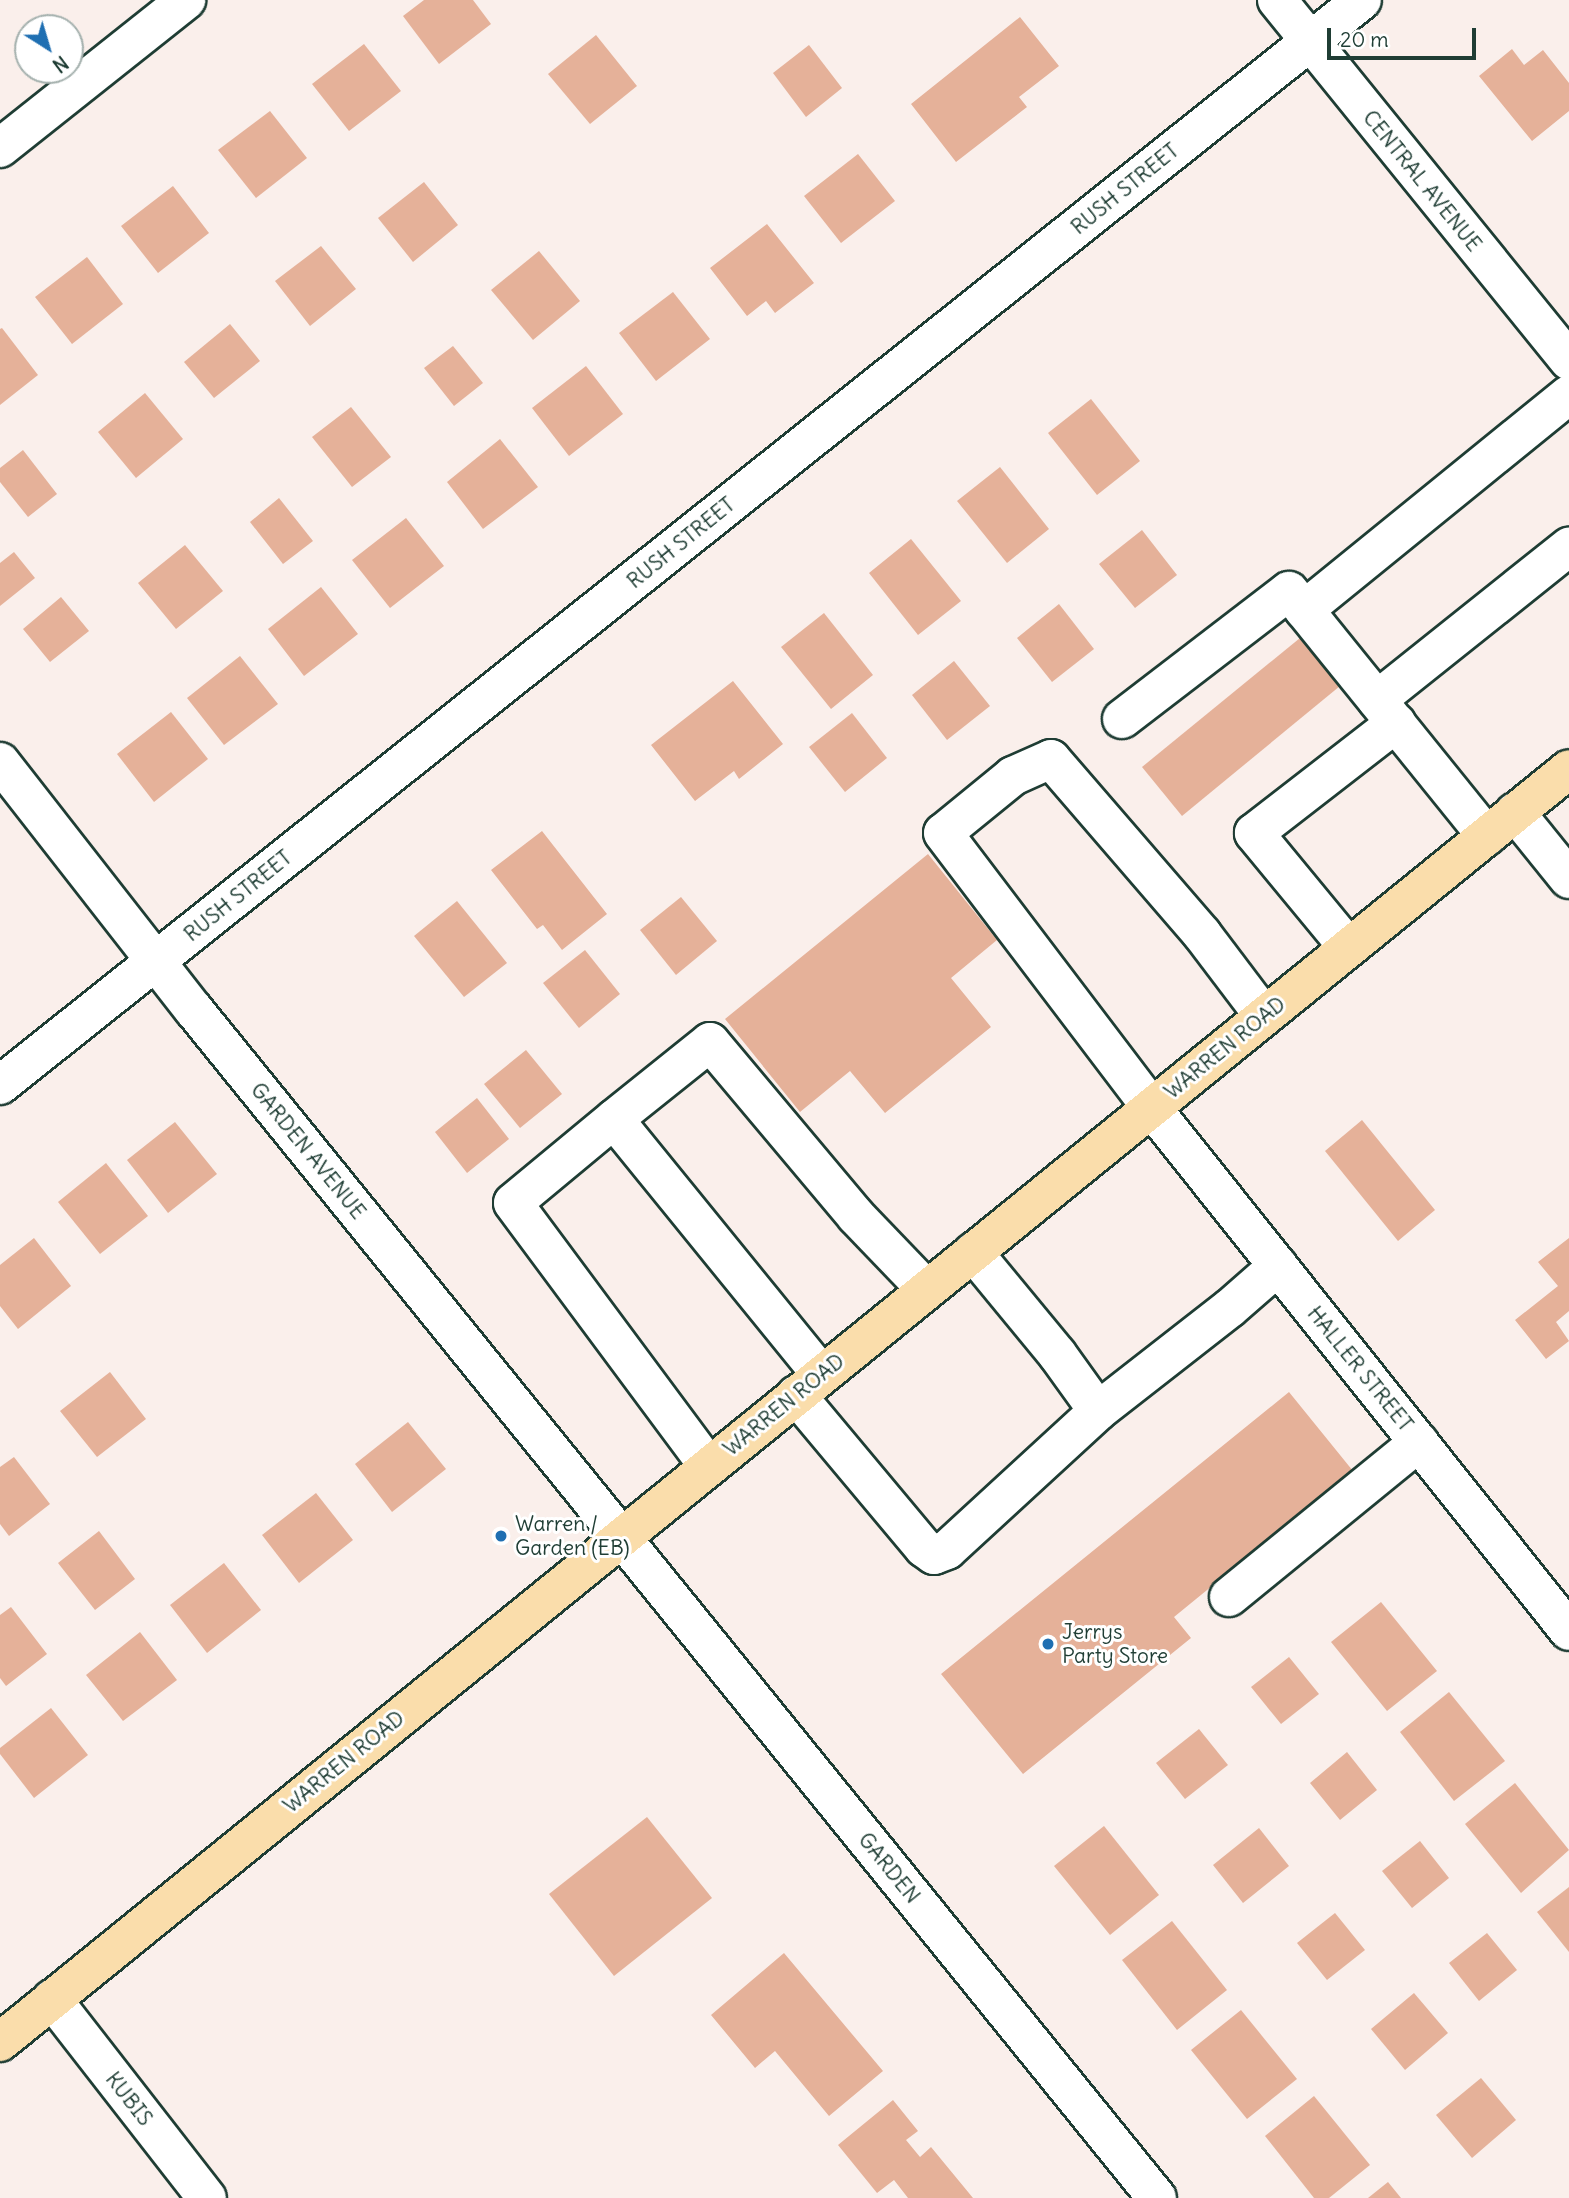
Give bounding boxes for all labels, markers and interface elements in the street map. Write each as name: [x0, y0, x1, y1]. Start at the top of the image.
north arrow: [14, 14, 84, 84]
scale bar: [1331, 14, 1480, 58]
text: 20 m: [1340, 26, 1389, 53]
text: N: [48, 51, 73, 78]
street label: CENTRAL AVENUE: [1357, 105, 1487, 257]
street label: RUSH STREET: [1066, 138, 1184, 240]
street label: RUSH STREET: [622, 492, 740, 594]
street label: RUSH STREET: [179, 845, 297, 947]
street label: WARREN ROAD: [1159, 991, 1291, 1105]
street label: GARDEN AVENUE: [245, 1078, 371, 1224]
street label: HALLER STREET: [1302, 1301, 1418, 1437]
street label: WARREN ROAD: [718, 1348, 850, 1462]
place label: Warren / Garden (EB): [515, 1511, 630, 1561]
marker: Warren / Garden (EB): [493, 1528, 509, 1544]
place label: Jerrys Party Store: [1062, 1619, 1168, 1669]
marker: Jerrys Party Store: [1040, 1636, 1056, 1652]
street label: WARREN ROAD: [278, 1705, 410, 1819]
street label: GARDEN: [853, 1828, 925, 1908]
street label: KUBIS: [100, 2067, 158, 2131]

